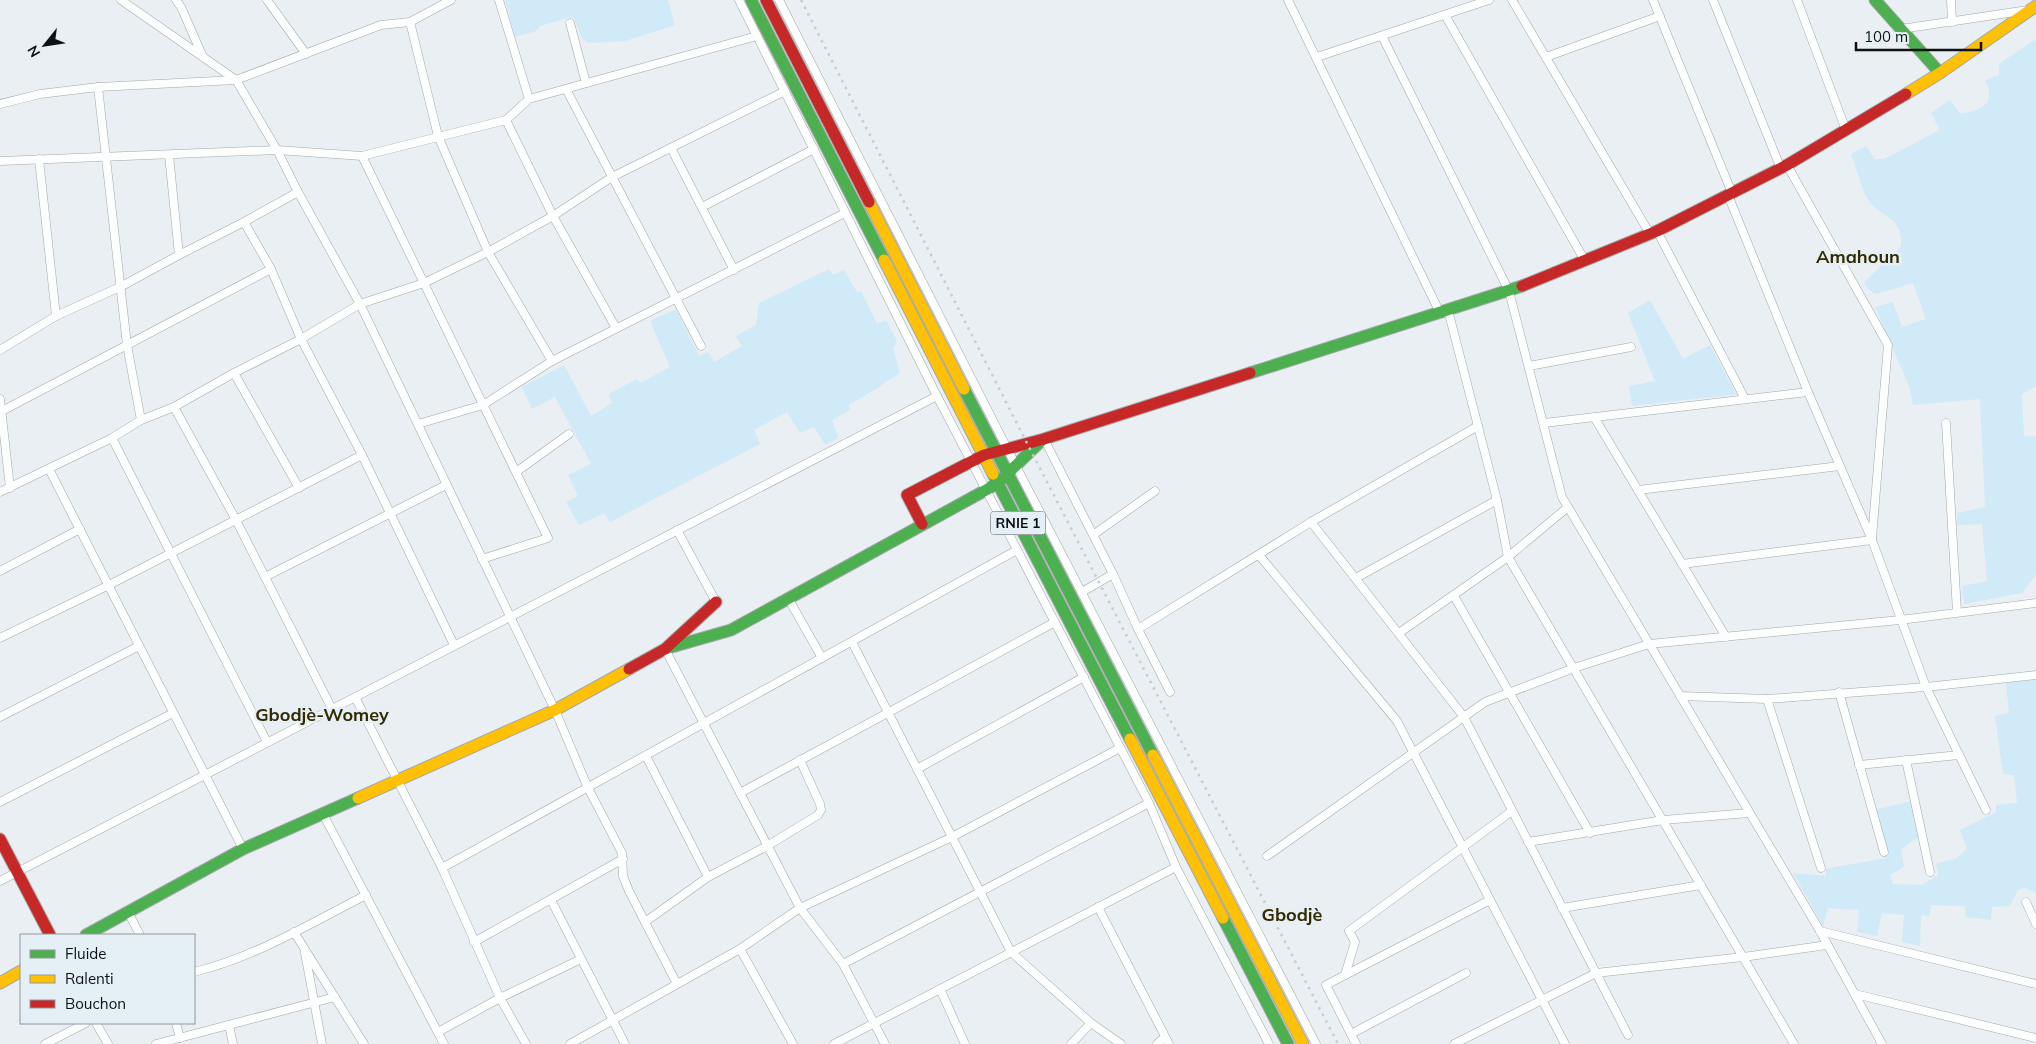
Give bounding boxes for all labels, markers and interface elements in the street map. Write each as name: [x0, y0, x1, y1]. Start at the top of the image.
north arrow: [20, 20, 70, 70]
scale bar: [1856, 20, 1981, 52]
text: 100 m: [1864, 27, 1908, 46]
text: N: [23, 42, 44, 61]
district label: Amahoun: [1816, 245, 1900, 268]
road number: RNIE 1: [990, 512, 1046, 534]
district label: Gbodjè-Womey: [255, 703, 389, 726]
district label: Gbodjè: [1262, 903, 1323, 926]
legend: [20, 934, 195, 1024]
text: Fluide: [65, 944, 106, 963]
text: Ralenti: [65, 969, 114, 988]
text: Bouchon: [65, 994, 126, 1013]

